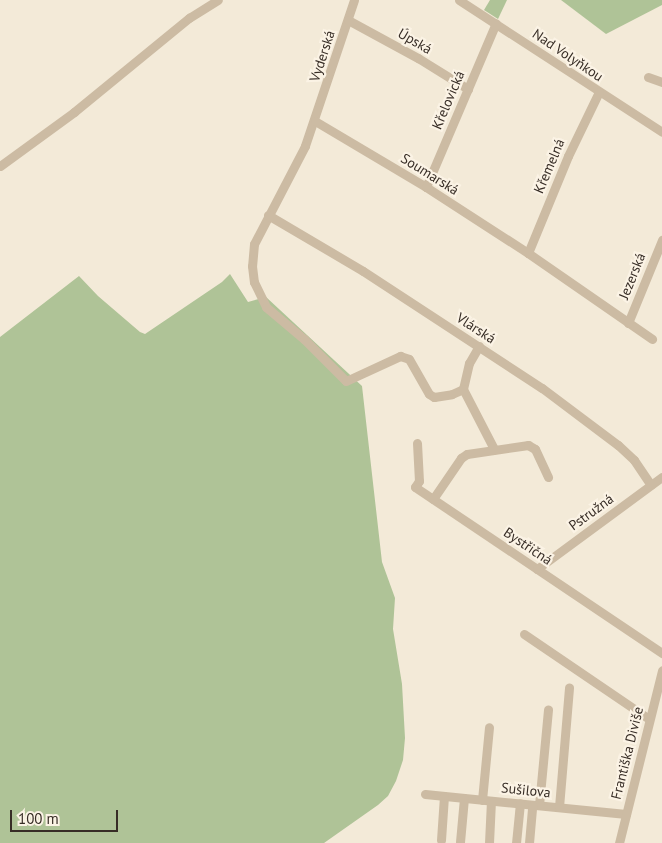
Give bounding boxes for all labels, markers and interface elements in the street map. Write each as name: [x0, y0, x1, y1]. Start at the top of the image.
street label: Úpská: [395, 25, 435, 57]
street label: Nad Volyňkou: [529, 25, 607, 85]
street label: Vyderská: [306, 28, 338, 84]
street label: Křelovická: [428, 68, 468, 132]
street label: Křemelná: [530, 136, 568, 196]
street label: Soumarská: [398, 150, 462, 198]
street label: Jezerská: [615, 250, 649, 302]
street label: Vlárská: [453, 309, 499, 347]
street label: Pstružná: [565, 490, 617, 534]
street label: Bystřičná: [501, 524, 555, 568]
street label: Františka Diviše: [607, 705, 647, 801]
street label: Sušilova: [500, 779, 552, 801]
scale bar: [12, 800, 120, 832]
text: 100 m: [18, 809, 59, 828]

